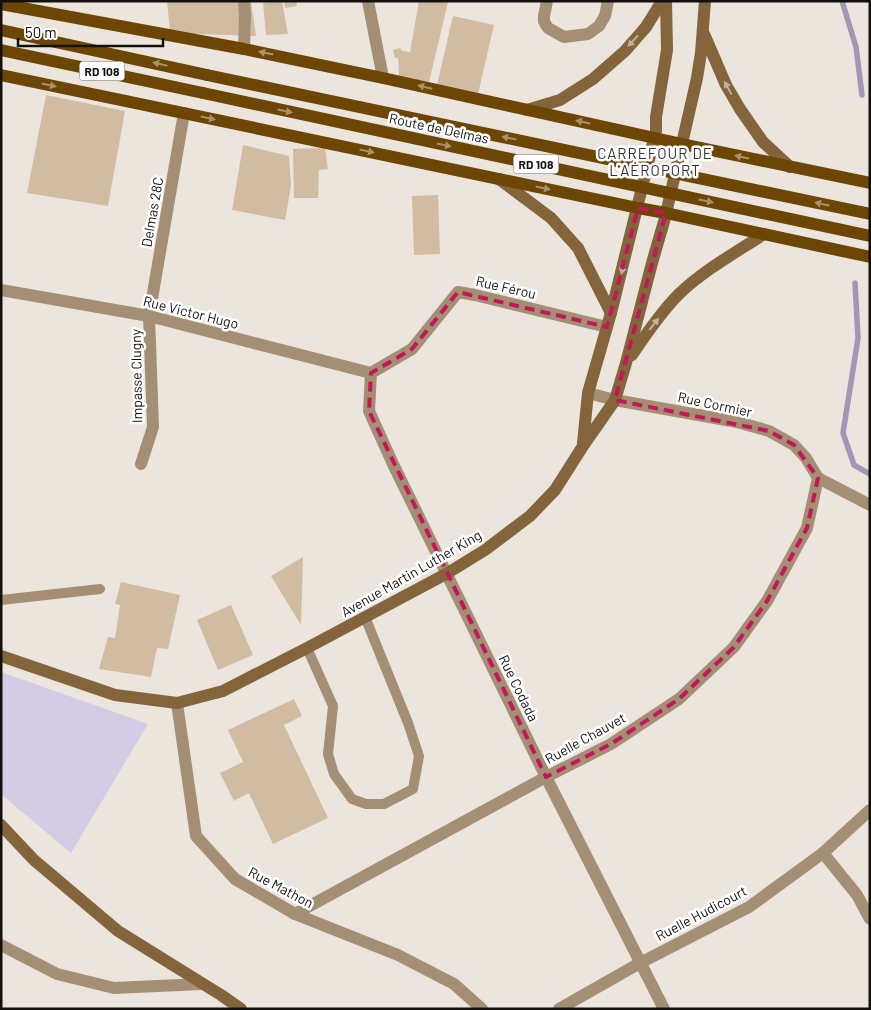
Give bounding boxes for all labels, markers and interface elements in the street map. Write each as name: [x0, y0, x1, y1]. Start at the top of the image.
scale bar: [18, 15, 162, 47]
text: 50 m: [25, 23, 57, 41]
one-way arrow: [628, 34, 639, 47]
one-way arrow: [258, 49, 273, 57]
one-way arrow: [152, 60, 167, 68]
road number: RD 108: [80, 61, 124, 80]
one-way arrow: [724, 80, 732, 95]
one-way arrow: [41, 82, 57, 90]
one-way arrow: [416, 83, 432, 91]
one-way arrow: [278, 107, 293, 115]
street label: Route de Delmas: [388, 109, 491, 147]
one-way arrow: [201, 115, 217, 123]
one-way arrow: [576, 118, 591, 126]
one-way arrow: [500, 134, 516, 142]
one-way arrow: [436, 141, 452, 149]
district label: CARREFOUR DE L'AÉROPORT: [597, 144, 713, 179]
one-way arrow: [360, 148, 376, 156]
one-way arrow: [735, 153, 750, 161]
road number: RD 108: [514, 154, 558, 173]
street label: Delmas 28C: [137, 176, 167, 248]
one-way arrow: [536, 184, 551, 192]
one-way arrow: [698, 197, 714, 205]
one-way arrow: [814, 200, 830, 208]
one-way arrow: [618, 259, 626, 274]
street label: Rue Férou: [474, 272, 538, 302]
street label: Rue Victor Hugo: [142, 292, 240, 332]
one-way arrow: [649, 317, 660, 330]
street label: Impasse Clugny: [127, 328, 145, 423]
street label: Rue Cormier: [676, 388, 754, 420]
street label: Avenue Martin Luther King: [338, 526, 484, 620]
street label: Rue Codada: [496, 652, 542, 724]
street label: Ruelle Chauvet: [542, 709, 628, 767]
street label: Rue Mathon: [246, 863, 316, 911]
street label: Ruelle Hudicourt: [652, 882, 750, 944]

